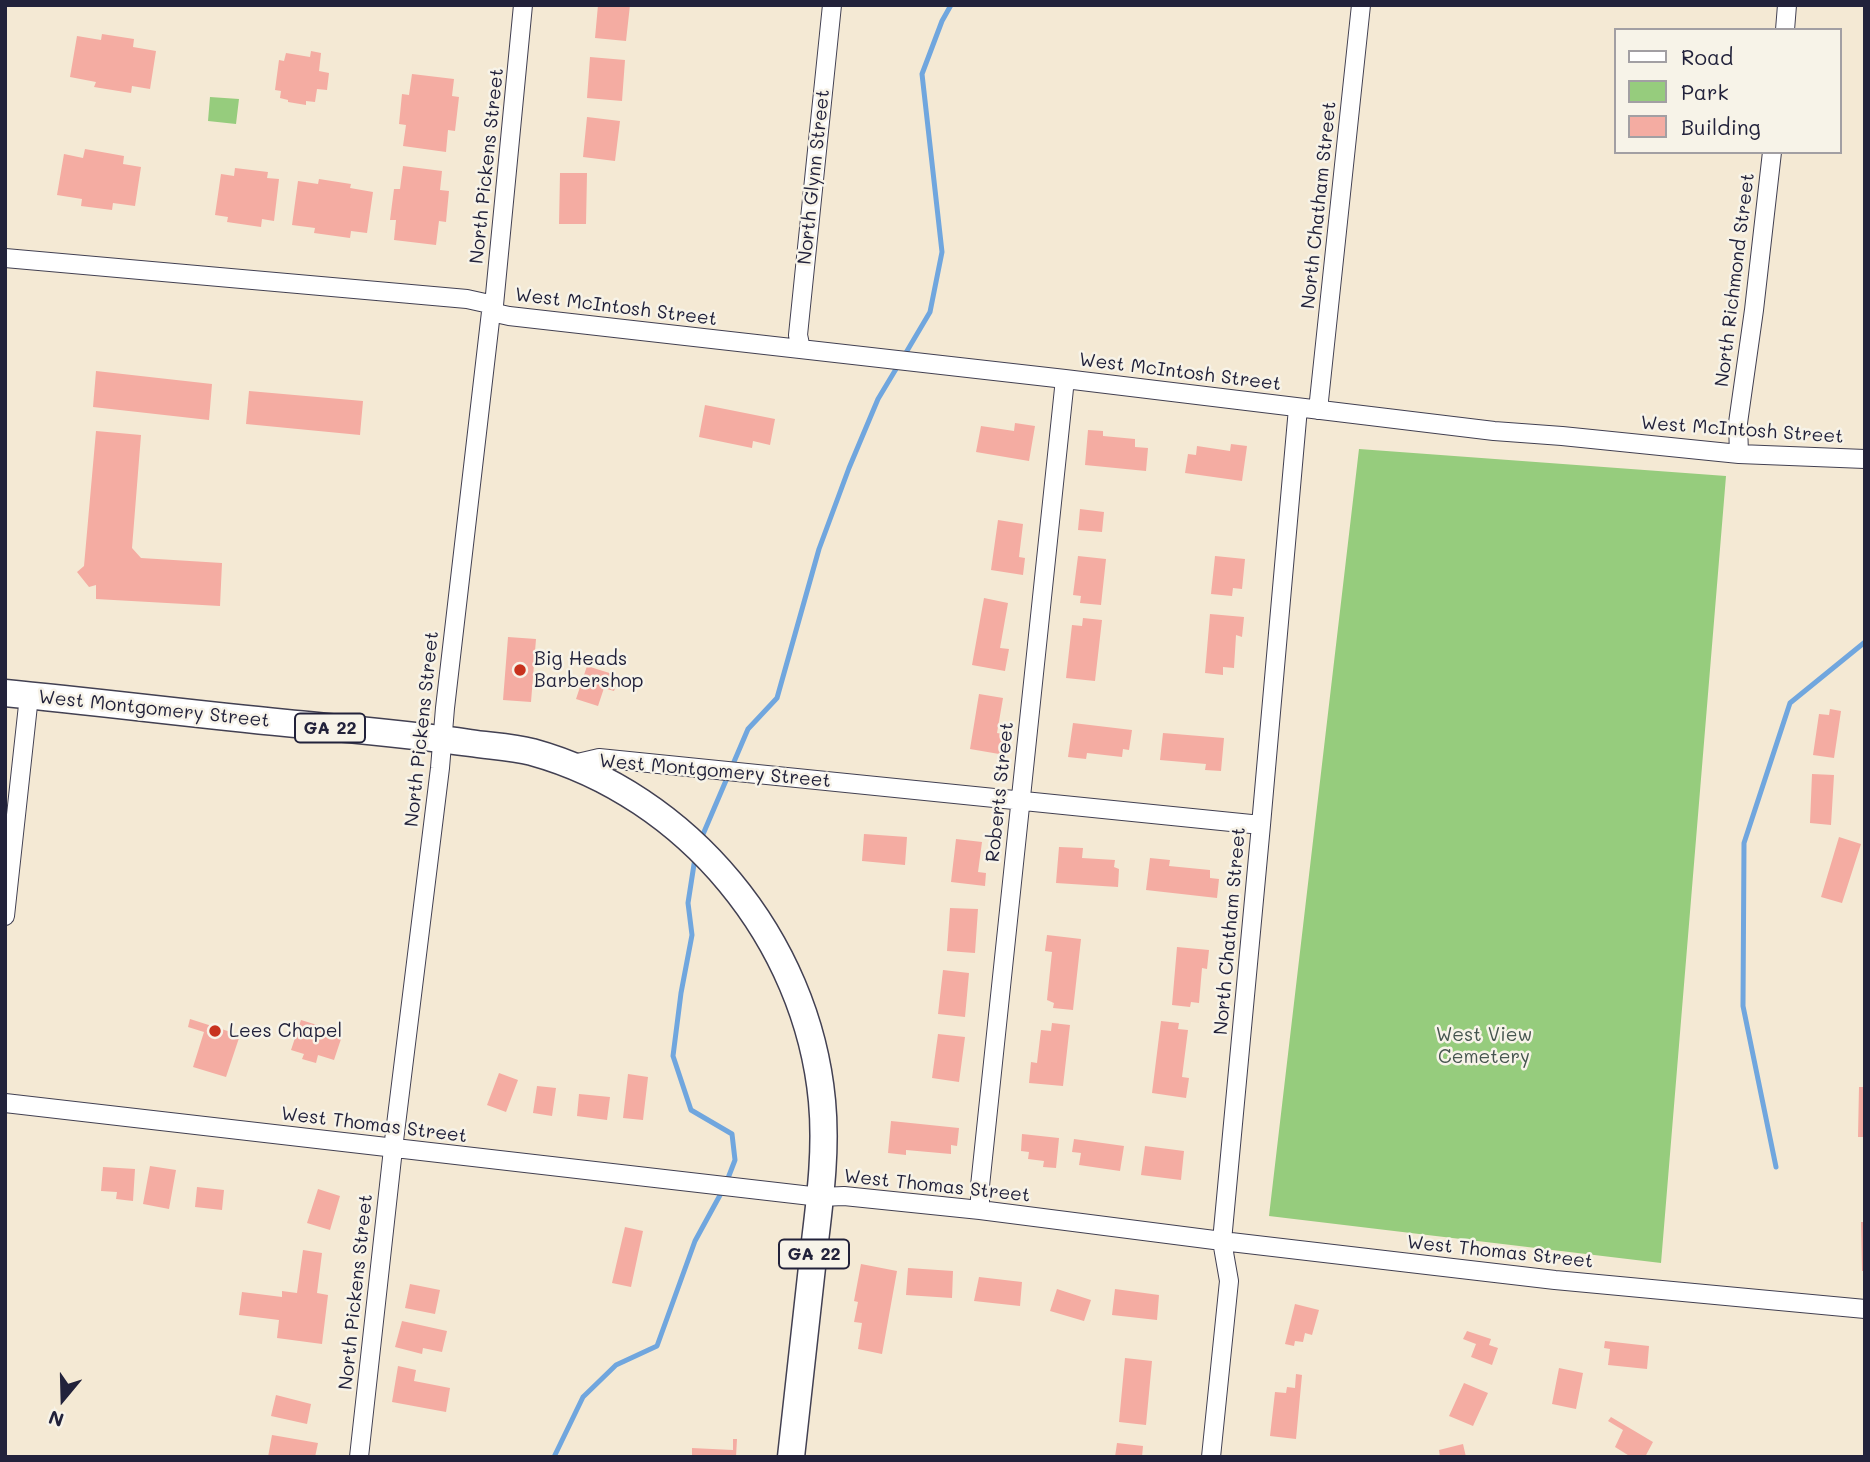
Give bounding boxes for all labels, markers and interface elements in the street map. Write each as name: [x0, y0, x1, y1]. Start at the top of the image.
legend: [1615, 28, 1842, 154]
text: Road: [1681, 43, 1733, 70]
street label: North Pickens Street: [465, 67, 509, 265]
text: Park: [1681, 78, 1729, 105]
street label: North Glynn Street: [793, 88, 835, 266]
street label: North Chatham Street: [1297, 100, 1341, 310]
text: Building: [1681, 113, 1761, 140]
street label: North Richmond Street: [1711, 172, 1759, 388]
street label: West McIntosh Street: [514, 283, 718, 331]
street label: West McIntosh Street: [1078, 348, 1282, 396]
street label: West McIntosh Street: [1640, 412, 1844, 448]
street label: North Pickens Street: [400, 630, 444, 828]
place label: Big Heads Barbershop: [534, 648, 644, 692]
marker: Big Heads Barbershop: [512, 662, 528, 678]
street label: West Montgomery Street: [37, 686, 271, 732]
road number: GA 22: [295, 714, 365, 742]
street label: Roberts Street: [981, 721, 1019, 863]
street label: West Montgomery Street: [598, 750, 832, 792]
street label: North Chatham Street: [1210, 826, 1250, 1036]
place label: Lees Chapel: [229, 1020, 342, 1042]
marker: Lees Chapel: [207, 1023, 223, 1039]
park label: West View Cemetery: [1436, 1024, 1532, 1068]
street label: West Thomas Street: [280, 1102, 468, 1148]
street label: West Thomas Street: [843, 1165, 1031, 1207]
street label: North Pickens Street: [334, 1193, 378, 1391]
street label: West Thomas Street: [1406, 1231, 1594, 1273]
road number: GA 22: [779, 1240, 849, 1268]
north arrow: [28, 1364, 98, 1434]
text: N: [45, 1405, 67, 1433]

